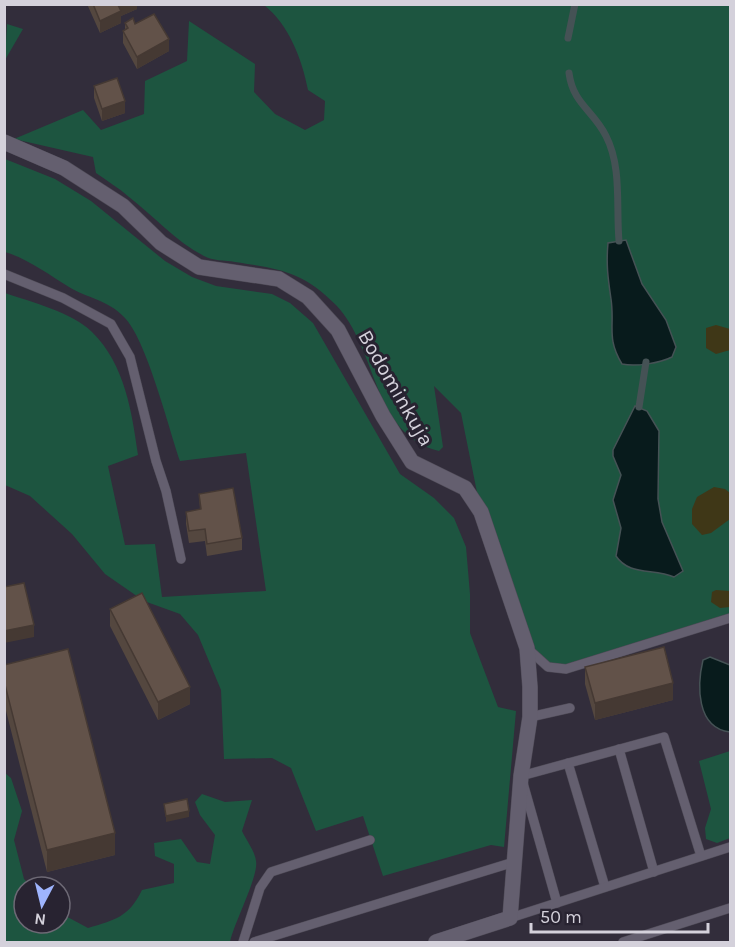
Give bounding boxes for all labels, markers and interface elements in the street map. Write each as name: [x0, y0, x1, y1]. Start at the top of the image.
street label: Bodominkuja: [353, 326, 439, 450]
north arrow: [12, 875, 72, 935]
scale bar: [531, 896, 708, 934]
text: 50 m: [540, 906, 582, 928]
text: N: [33, 909, 47, 930]

